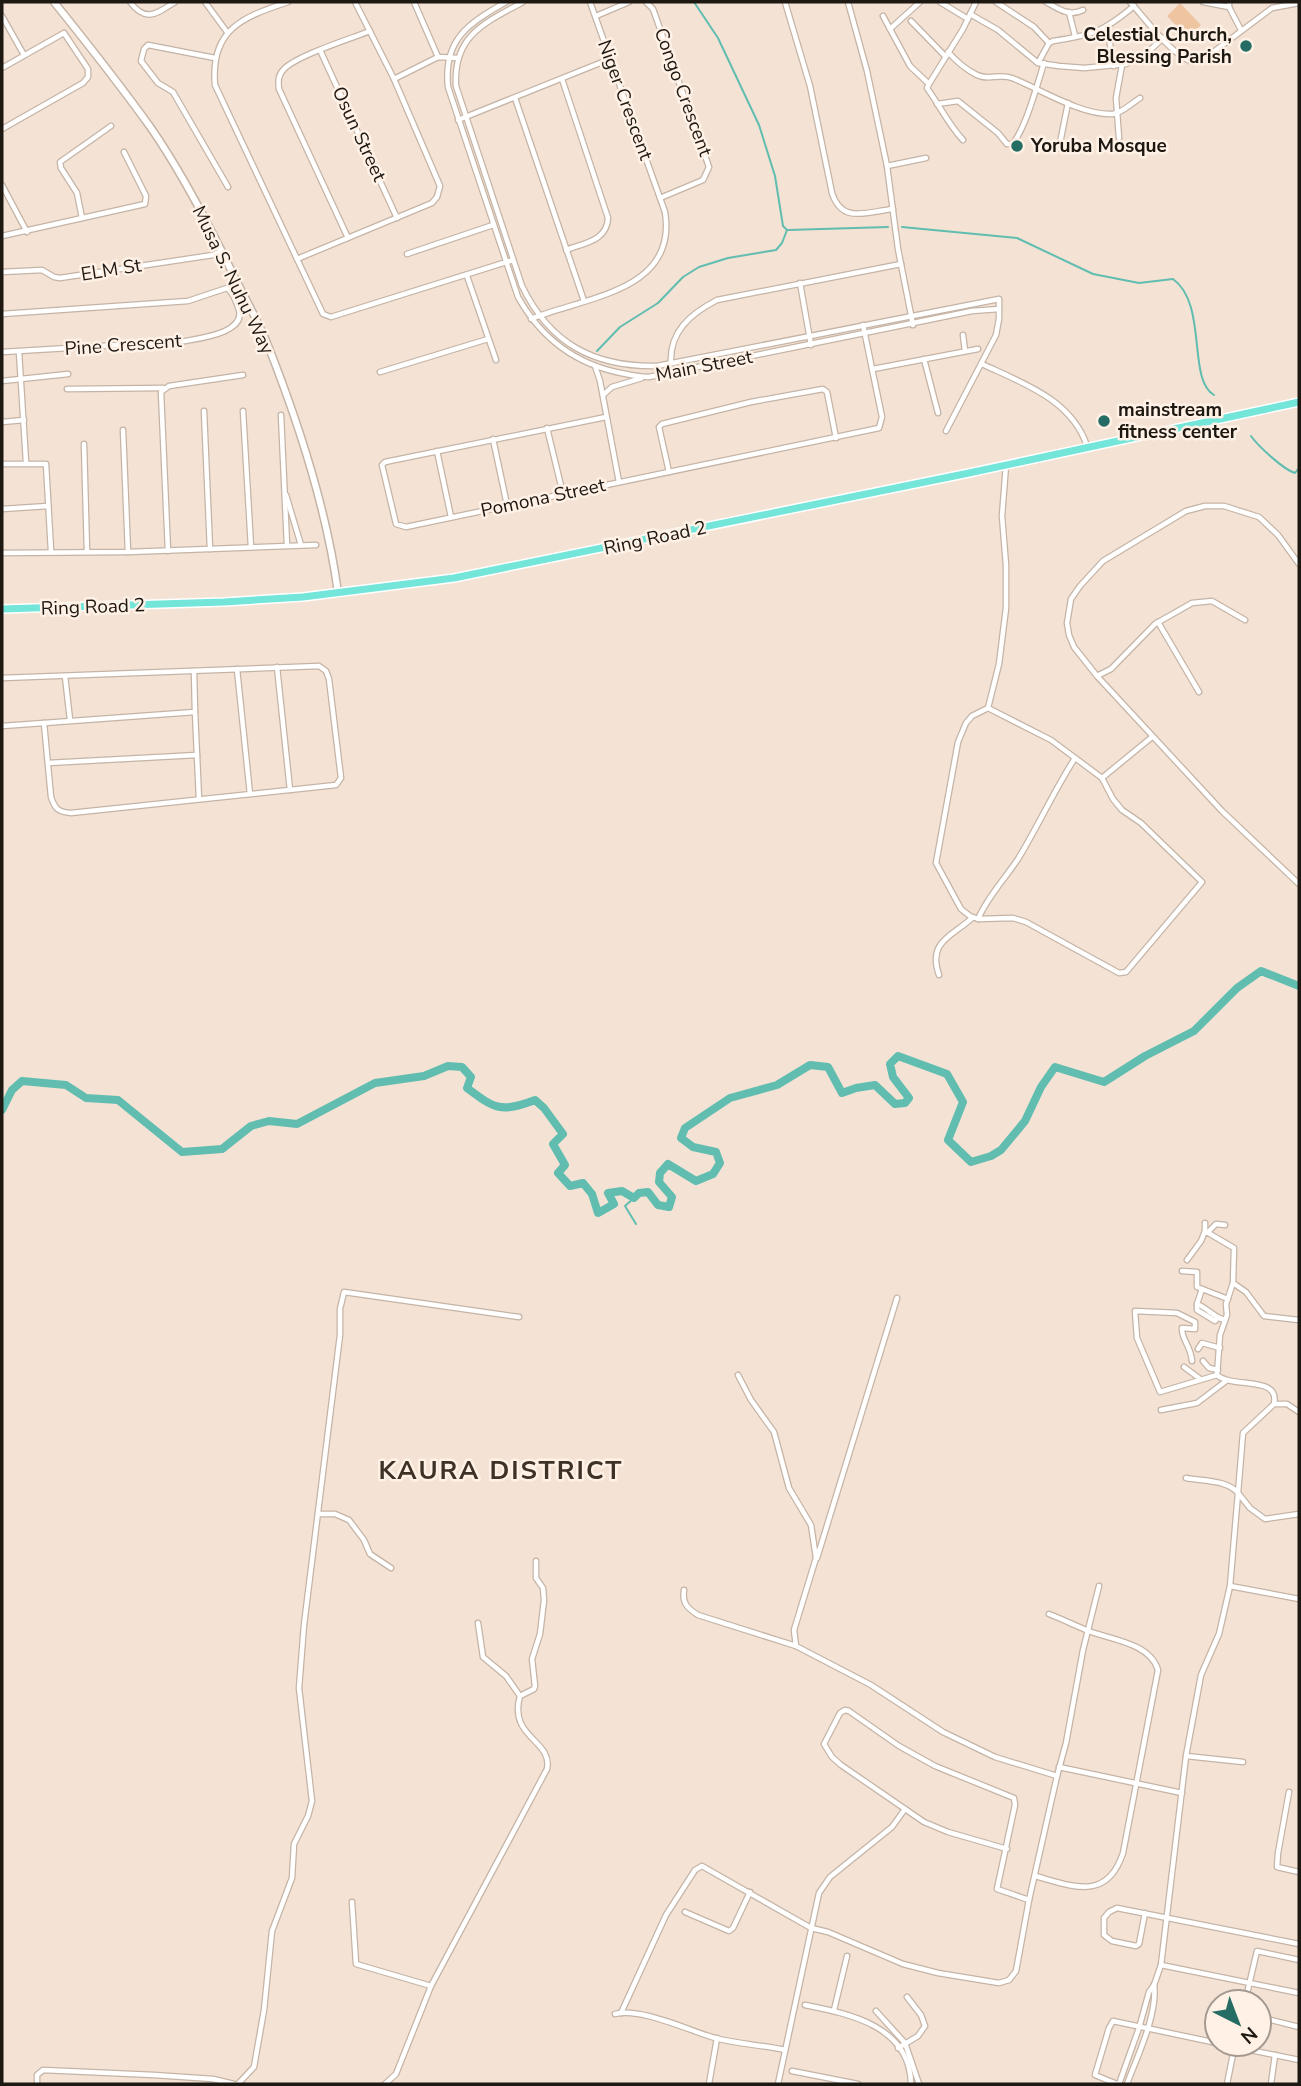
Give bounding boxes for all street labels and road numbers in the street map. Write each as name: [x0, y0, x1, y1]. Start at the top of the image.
street label: Congo Crescent: [648, 24, 718, 160]
street label: Niger Crescent: [591, 36, 659, 164]
street label: Osun Street: [326, 82, 392, 186]
street label: Musa S. Nuhu Way: [186, 201, 280, 359]
street label: ELM St: [79, 252, 143, 288]
street label: Pine Crescent: [64, 328, 183, 362]
street label: Main Street: [653, 344, 755, 388]
street label: Pomona Street: [478, 472, 608, 524]
street label: Ring Road 2: [601, 514, 709, 562]
street label: Ring Road 2: [40, 592, 146, 622]

